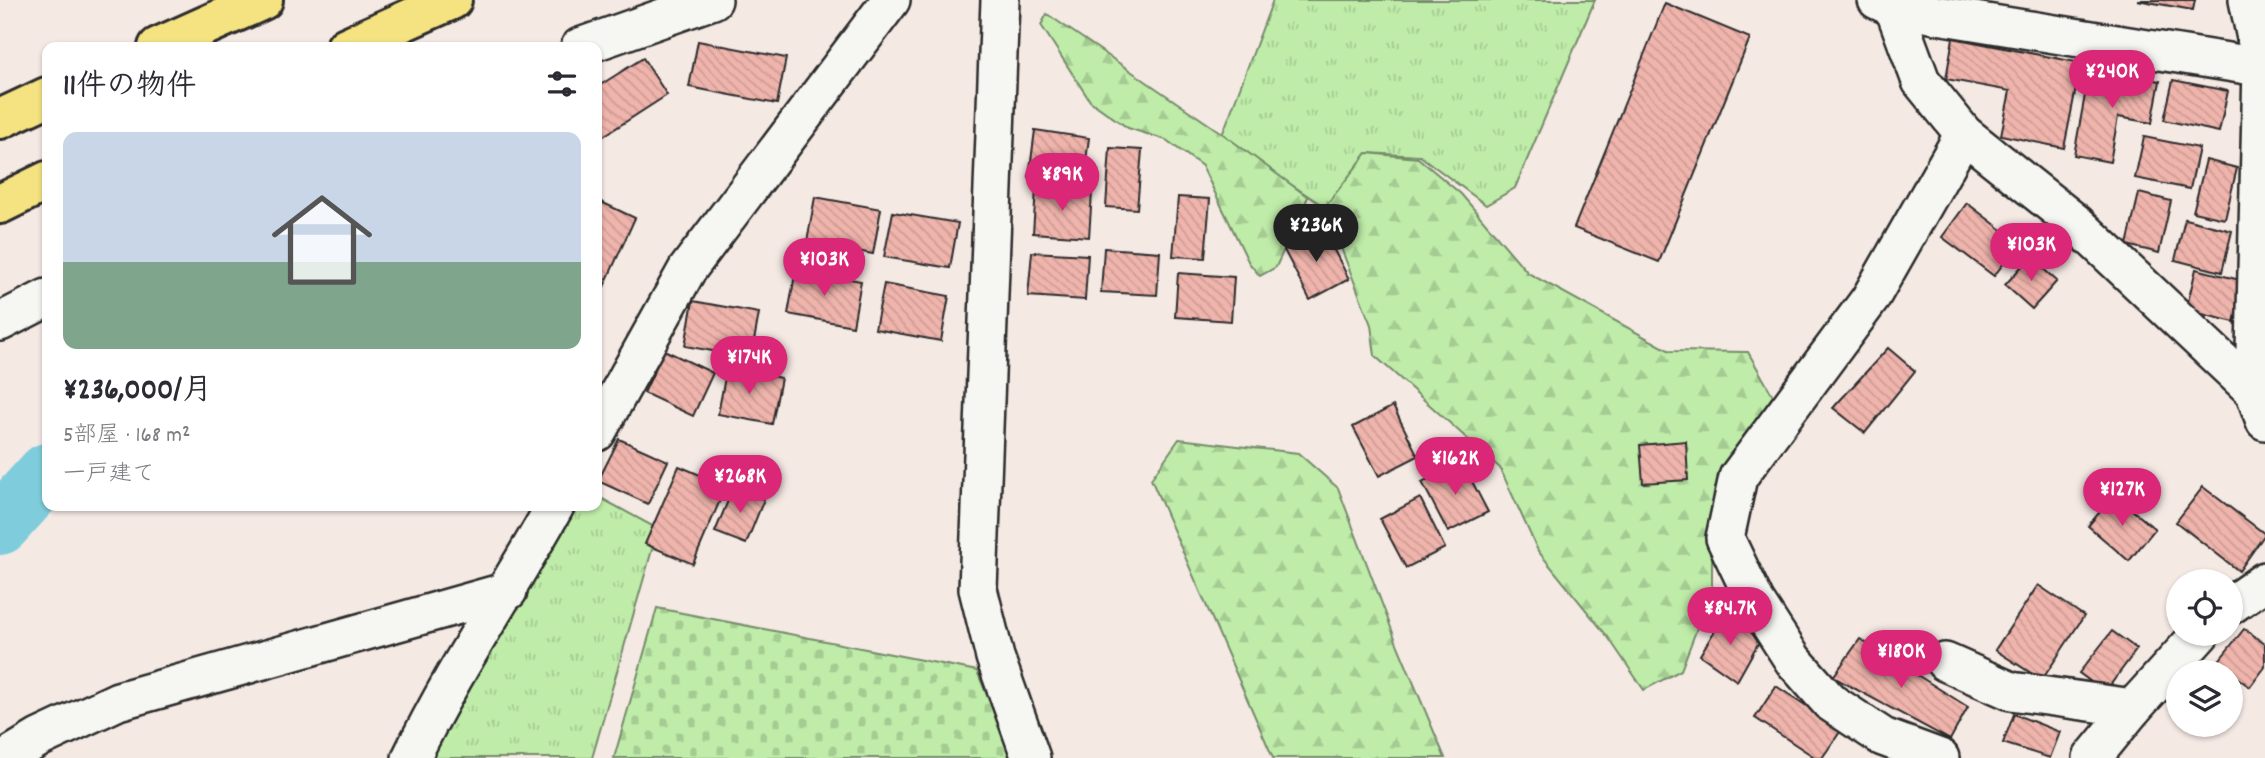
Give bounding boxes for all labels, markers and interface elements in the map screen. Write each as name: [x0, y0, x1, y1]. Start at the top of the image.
pin: ¥240K: [2063, 50, 2161, 110]
text: ¥240K: [2085, 56, 2139, 89]
icon: filters: [543, 65, 581, 103]
text: 11件の物件: [63, 67, 196, 110]
pin: ¥89K: [1021, 154, 1103, 213]
text: ¥89K: [1041, 159, 1083, 192]
icon: home: [259, 177, 385, 303]
pin: ¥236K: [1267, 204, 1365, 264]
text: ¥236K: [1289, 210, 1343, 243]
pin: ¥103K: [1982, 224, 2080, 283]
text: ¥103K: [2006, 229, 2056, 262]
pin: ¥103K: [775, 238, 873, 298]
text: ¥103K: [799, 244, 849, 277]
pin: ¥174K: [700, 336, 798, 396]
text: ¥174K: [726, 342, 772, 375]
text: ¥236,000/月: [63, 371, 212, 414]
text: 5部屋 · 168 m²: [63, 420, 190, 453]
pin: ¥162K: [1406, 438, 1504, 497]
text: ¥162K: [1431, 443, 1479, 476]
pin: ¥268K: [691, 456, 789, 515]
text: 一戸建て: [63, 459, 155, 492]
text: ¥268K: [714, 461, 766, 494]
pin: ¥127K: [2073, 468, 2171, 528]
text: ¥127K: [2099, 474, 2145, 507]
map controls: [2166, 569, 2243, 737]
button: locate: [2166, 569, 2243, 646]
pin: ¥84.7K: [1673, 588, 1787, 647]
text: ¥84.7K: [1703, 593, 1757, 626]
pin: ¥180K: [1852, 630, 1950, 690]
text: ¥180K: [1877, 636, 1925, 669]
button: layers: [2166, 660, 2243, 737]

